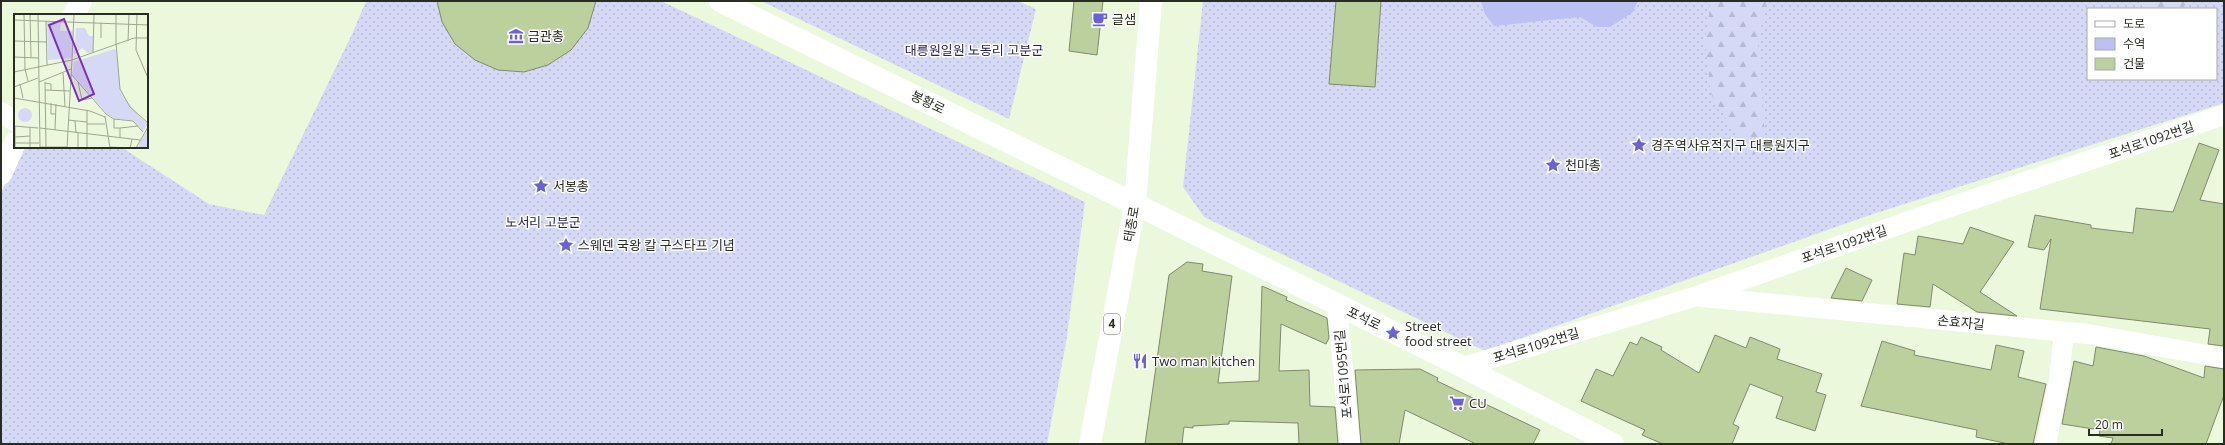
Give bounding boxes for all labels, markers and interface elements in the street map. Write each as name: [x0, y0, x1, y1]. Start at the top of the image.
legend: [2087, 8, 2217, 80]
cafe icon: 글샘: [1091, 10, 1109, 28]
place label: 글샘: [1112, 10, 1136, 28]
inset map: [14, 14, 148, 148]
text: 도로: [2123, 15, 2145, 32]
museum icon: 금관총: [507, 27, 525, 45]
place label: 금관총: [528, 27, 564, 45]
text: 수역: [2123, 35, 2145, 52]
park label: 대릉원일원 노동리 고분군: [905, 41, 1043, 59]
text: 건물: [2123, 55, 2145, 72]
street label: 봉황로: [908, 86, 948, 118]
street label: 포석로1092번길: [2106, 117, 2196, 163]
place icon: 경주역사유적지구 대릉원지구: [1630, 136, 1648, 154]
place label: 경주역사유적지구 대릉원지구: [1651, 136, 1810, 154]
place icon: 천마총: [1544, 156, 1562, 174]
place label: 천마총: [1565, 156, 1601, 174]
place icon: 서봉총: [532, 177, 550, 195]
place label: 서봉총: [553, 177, 589, 195]
street label: 태종로: [1119, 205, 1143, 243]
park label: 노서리 고분군: [505, 213, 581, 231]
street label: 포석로1092번길: [1799, 221, 1889, 267]
place icon: 스웨덴 국왕 칼 구스타프 기념: [557, 236, 575, 254]
place label: 스웨덴 국왕 칼 구스타프 기념: [578, 236, 735, 254]
street label: 포석로: [1344, 302, 1384, 334]
street label: 손효자길: [1936, 311, 1986, 333]
road number: 4: [1104, 314, 1120, 334]
place label: Street food street: [1405, 317, 1472, 350]
street label: 포석로1092번길: [1491, 323, 1581, 367]
place icon: Street food street: [1384, 324, 1402, 342]
street label: 포석로1095번길: [1330, 329, 1356, 419]
restaurant icon: Two man kitchen: [1131, 352, 1149, 370]
place label: Two man kitchen: [1152, 352, 1255, 370]
supermarket icon: CU: [1448, 394, 1466, 412]
place label: CU: [1469, 394, 1487, 412]
scale bar: [2089, 411, 2162, 437]
text: 20 m: [2095, 416, 2123, 433]

